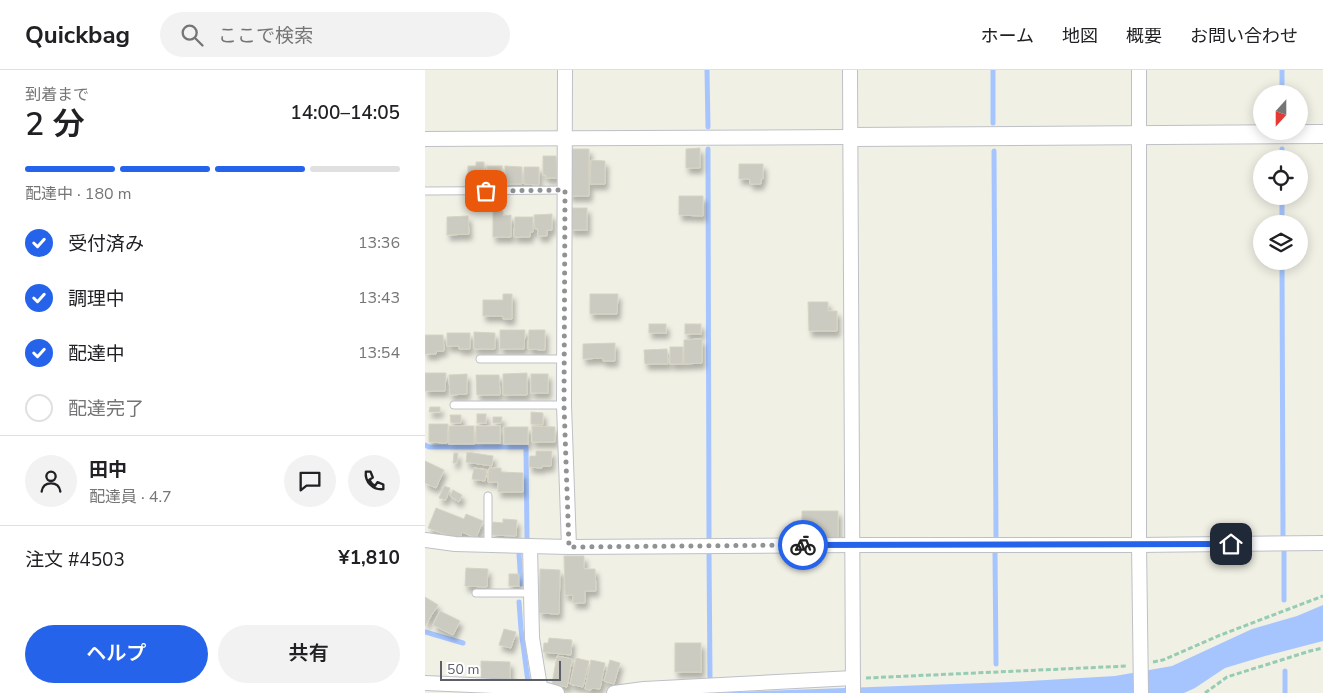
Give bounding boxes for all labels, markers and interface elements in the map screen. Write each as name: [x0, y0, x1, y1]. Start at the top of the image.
search box: [160, 12, 510, 57]
text: Quickbag: [25, 19, 130, 51]
icon: search: [178, 21, 206, 49]
text: ここで検索: [218, 23, 313, 49]
text: ホーム: [981, 24, 1034, 48]
text: 地図: [1062, 24, 1098, 48]
text: 概要: [1126, 24, 1162, 48]
text: お問い合わせ: [1190, 24, 1298, 48]
text: 到着まで: [25, 84, 89, 106]
north arrow: [1253, 85, 1307, 140]
map controls: [1253, 85, 1308, 270]
text: 14:00–14:05: [290, 100, 400, 126]
text: 2 分: [25, 103, 85, 146]
button: locate: [1253, 150, 1308, 205]
pin: [465, 170, 507, 212]
icon: bag: [472, 177, 500, 205]
text: 配達中 · 180 m: [25, 183, 131, 205]
button: layers: [1253, 215, 1308, 270]
icon: check: [25, 229, 53, 257]
text: 受付済み: [68, 231, 144, 257]
text: 13:36: [358, 232, 400, 254]
icon: check: [25, 284, 53, 312]
text: 調理中: [68, 286, 125, 312]
text: 13:43: [358, 287, 400, 309]
icon: check: [25, 339, 53, 367]
text: 配達中: [68, 341, 125, 367]
text: 13:54: [358, 342, 400, 364]
text: 配達完了: [68, 396, 144, 422]
button: person: [25, 455, 77, 507]
button: chat: [284, 455, 336, 507]
button: phone: [348, 455, 400, 507]
text: 田中: [89, 457, 127, 483]
text: 配達員 · 4.7: [89, 486, 172, 508]
courier: [778, 520, 828, 570]
pin: [1210, 523, 1252, 565]
icon: home: [1217, 530, 1245, 558]
icon: bike: [789, 531, 817, 559]
text: ¥1,810: [338, 545, 400, 571]
text: 注文 #4503: [25, 547, 125, 573]
button: ヘルプ: [25, 625, 208, 683]
button: 共有: [218, 625, 400, 683]
scale bar: [440, 658, 561, 681]
text: 50 m: [447, 660, 479, 679]

